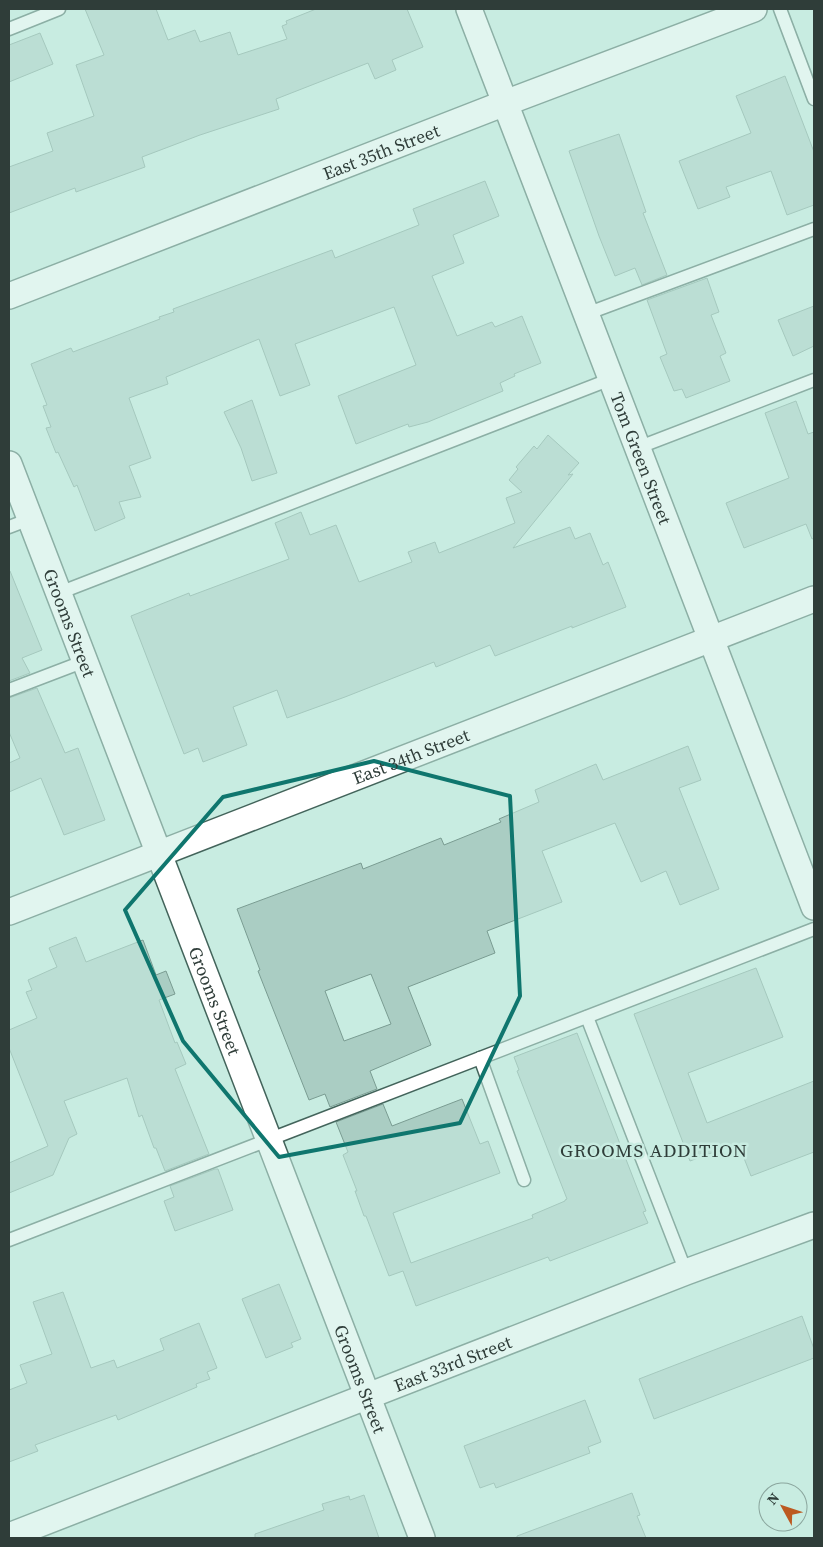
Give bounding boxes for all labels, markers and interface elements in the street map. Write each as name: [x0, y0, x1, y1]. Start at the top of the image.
street label: East 35th Street: [319, 117, 443, 185]
street label: Tom Green Street: [605, 388, 678, 528]
street label: Grooms Street: [38, 565, 102, 681]
street label: East 34th Street: [349, 722, 473, 790]
street label: Grooms Street: [183, 943, 248, 1059]
district label: GROOMS ADDITION: [560, 1137, 748, 1163]
street label: Grooms Street: [329, 1321, 393, 1437]
street label: East 33rd Street: [390, 1329, 515, 1397]
north arrow: [758, 1482, 808, 1532]
text: N: [762, 1488, 784, 1509]

